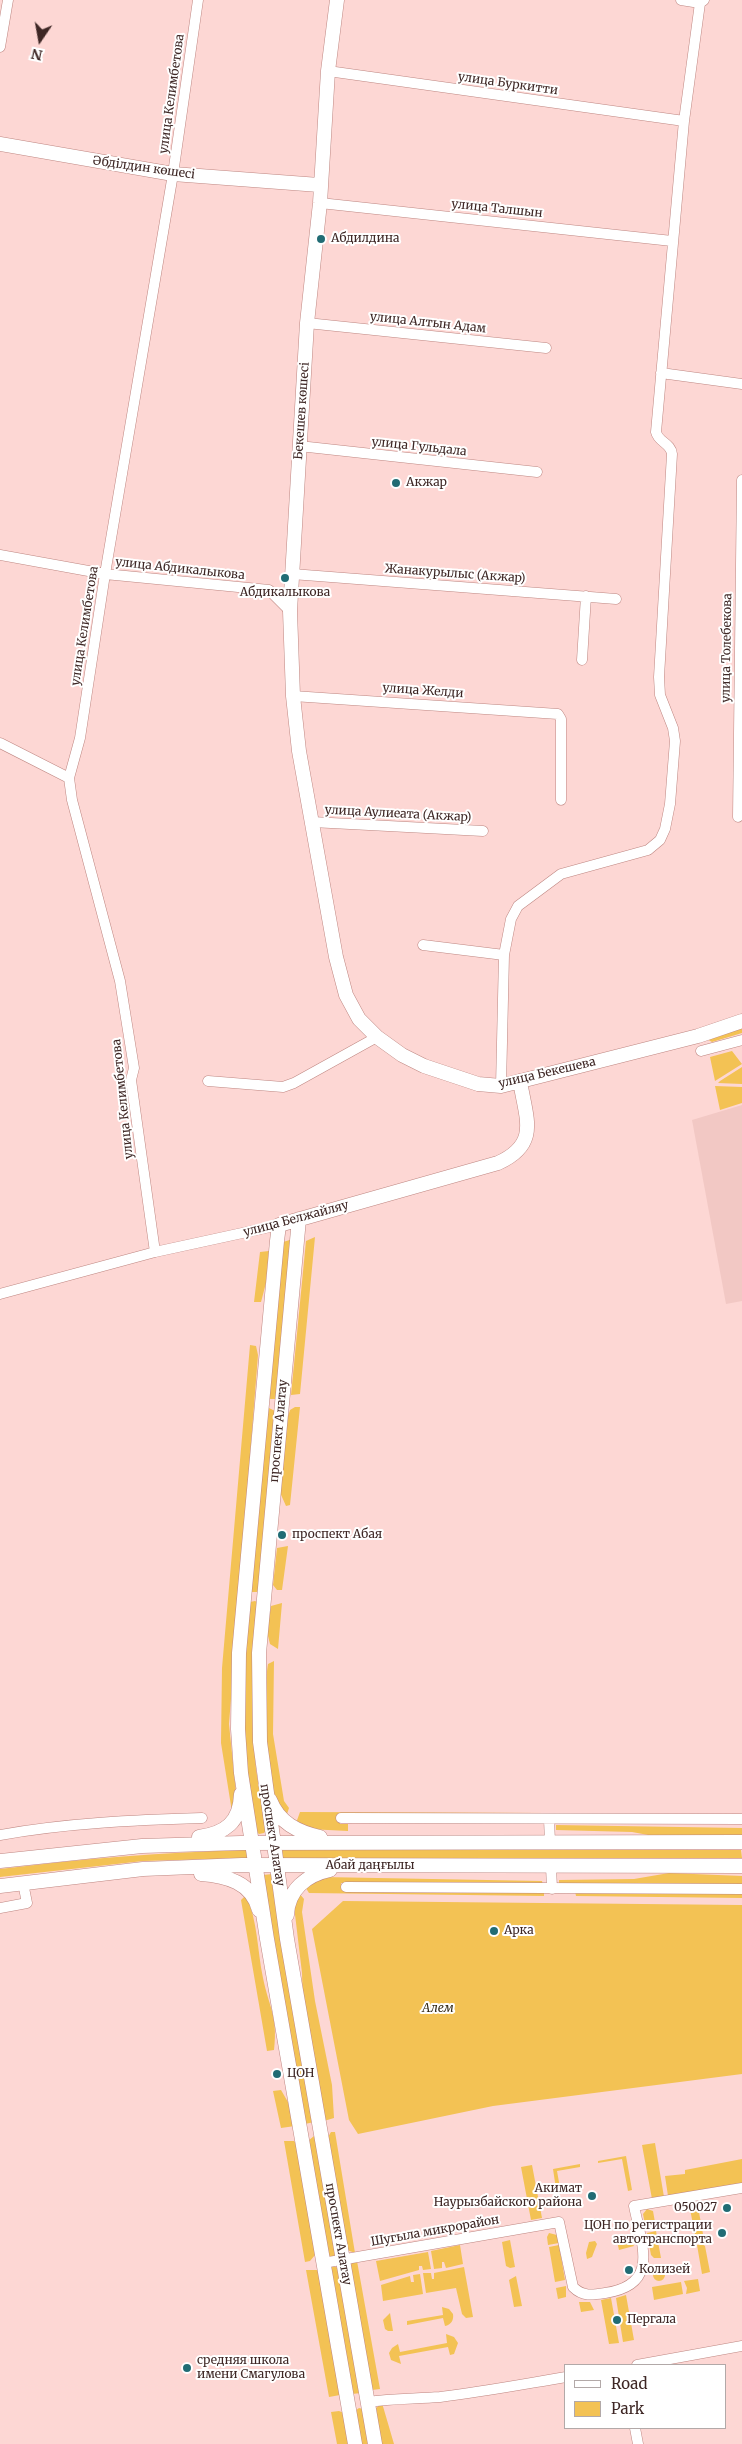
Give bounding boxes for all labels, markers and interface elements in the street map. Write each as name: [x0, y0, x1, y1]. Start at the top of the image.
north arrow: [15, 15, 65, 65]
street label: улица Келимбетова: [156, 33, 188, 155]
text: N: [30, 45, 44, 65]
street label: улица Буркитти: [457, 70, 559, 98]
street label: Әбділдин көшесі: [92, 154, 196, 182]
street label: улица Талшын: [451, 197, 543, 221]
place label: Абдилдина: [331, 232, 399, 246]
marker: Абдилдина: [315, 233, 327, 245]
street label: улица Алтын Адам: [369, 310, 487, 336]
street label: Бекешев көшесі: [291, 362, 313, 460]
street label: улица Гульдала: [371, 435, 467, 459]
place label: Акжар: [406, 476, 447, 490]
marker: Акжар: [390, 477, 402, 489]
street label: улица Абдикалыкова: [115, 555, 245, 583]
street label: Жанакурылыс (Акжар): [384, 562, 526, 586]
street label: улица Келимбетова: [68, 565, 102, 687]
marker: Абдикалыкова: [279, 572, 291, 584]
place label: Абдикалыкова: [240, 586, 330, 600]
street label: улица Толебекова: [719, 593, 735, 703]
street label: улица Желди: [382, 681, 464, 701]
street label: улица Аулиеата (Акжар): [324, 803, 472, 825]
street label: улица Келимбетова: [110, 1038, 136, 1160]
street label: улица Бекешева: [497, 1055, 597, 1091]
street label: улица Белжайляу: [242, 1198, 350, 1240]
street label: проспект Алатау: [267, 1379, 291, 1483]
place label: проспект Абая: [292, 1528, 382, 1542]
marker: проспект Абая: [276, 1529, 288, 1541]
street label: проспект Алатау: [257, 1783, 287, 1887]
street label: Абай даңғылы: [325, 1859, 415, 1873]
place label: Арка: [504, 1924, 534, 1938]
marker: Арка: [488, 1925, 500, 1937]
park label: Алем: [422, 2002, 454, 2016]
place label: ЦОН: [287, 2067, 314, 2081]
marker: ЦОН: [271, 2068, 283, 2080]
street label: проспект Алатау: [322, 2182, 354, 2286]
place label: Акимат Наурызбайского района: [434, 2182, 582, 2210]
marker: Акимат Наурызбайского района: [586, 2190, 598, 2202]
place label: 050027: [674, 2201, 717, 2215]
marker: 050027: [721, 2202, 733, 2214]
street label: Шугыла микрорайон: [370, 2213, 500, 2249]
place label: ЦОН по регистрации автотранспорта: [584, 2219, 712, 2247]
marker: ЦОН по регистрации автотранспорта: [716, 2227, 728, 2239]
place label: Колизей: [639, 2263, 690, 2277]
marker: Колизей: [623, 2264, 635, 2276]
place label: Пергала: [627, 2313, 676, 2327]
marker: Пергала: [611, 2314, 623, 2326]
place label: средняя школа имени Смагулова: [197, 2354, 305, 2382]
marker: средняя школа имени Смагулова: [181, 2362, 193, 2374]
legend: [564, 2364, 727, 2429]
text: Road: [611, 2374, 647, 2393]
text: Park: [611, 2399, 644, 2418]

